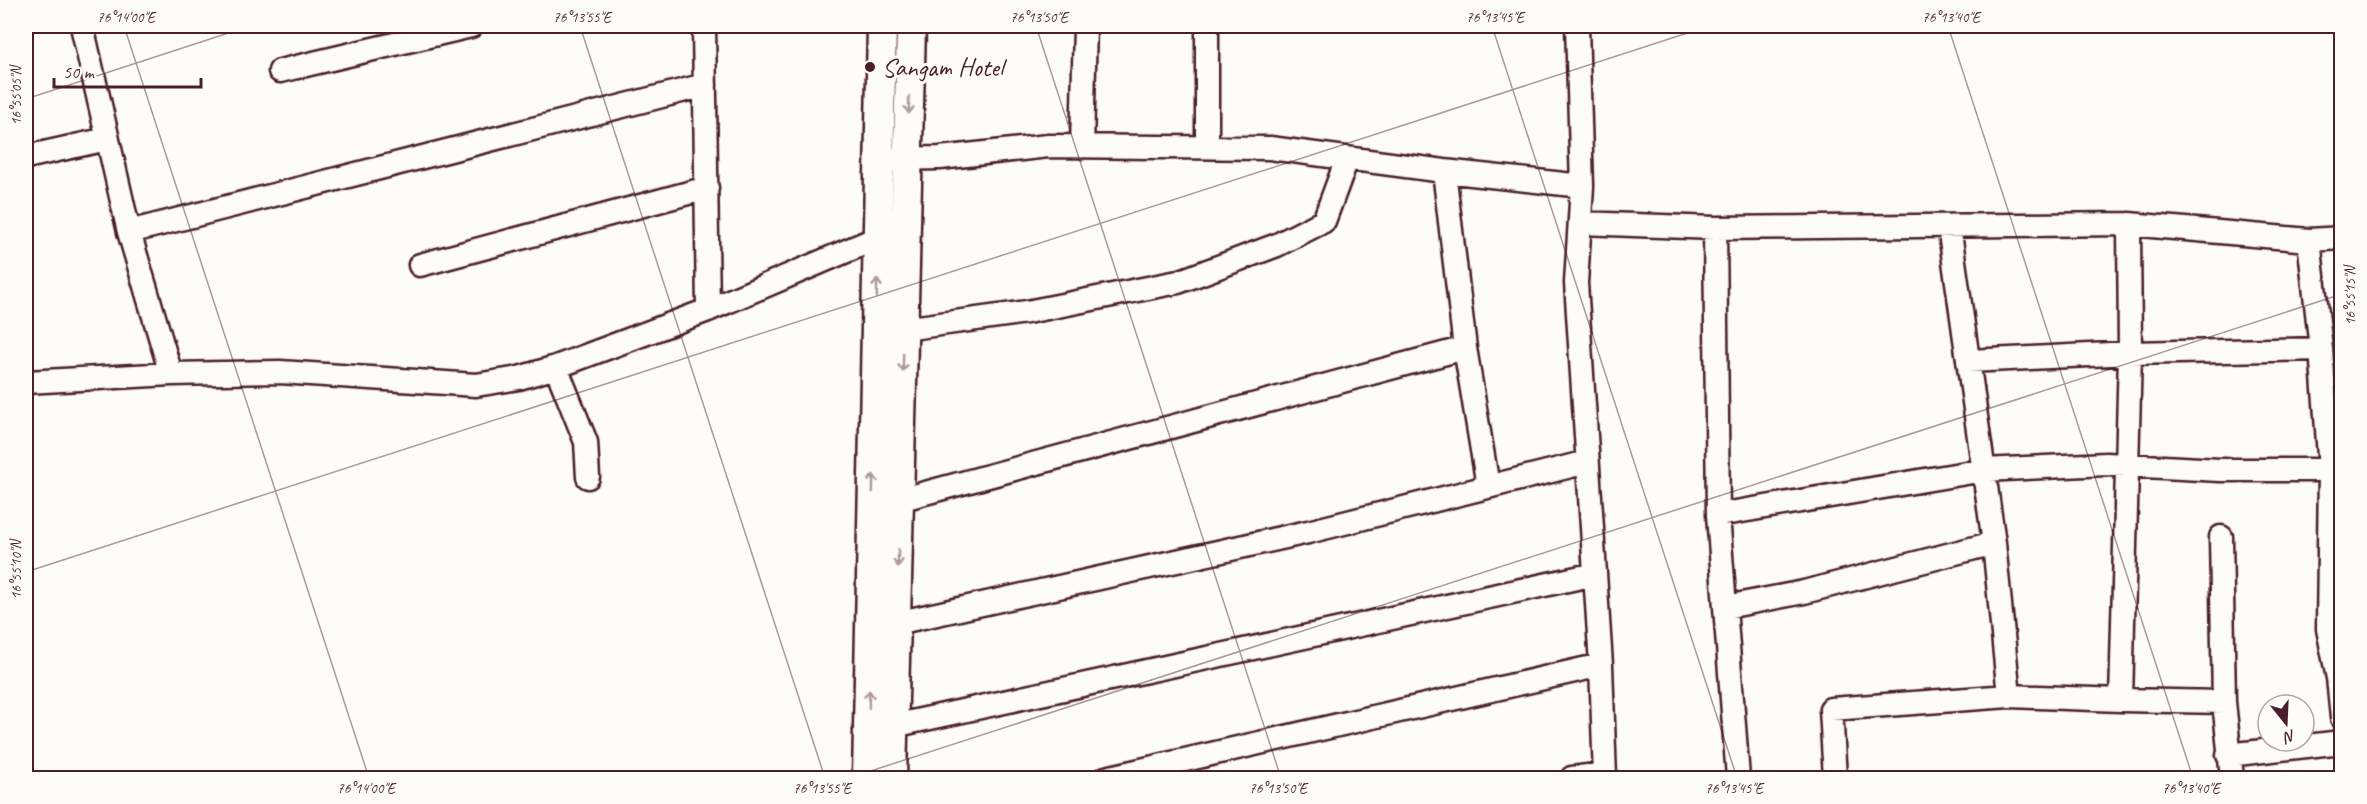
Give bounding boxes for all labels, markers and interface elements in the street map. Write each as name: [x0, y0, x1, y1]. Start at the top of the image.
text: 76°14'00"E: [97, 8, 157, 27]
text: 76°13'55"E: [553, 8, 613, 27]
text: 76°13'50"E: [1010, 8, 1070, 27]
text: 76°13'45"E: [1466, 8, 1526, 27]
text: 76°13'40"E: [1922, 8, 1982, 27]
scale bar: [54, 51, 201, 89]
place label: Sangam Hotel: [882, 51, 1008, 84]
marker: Sangam Hotel: [863, 60, 877, 74]
text: 50 m: [63, 61, 96, 83]
text: 16°55'05"N: [7, 63, 26, 126]
one-way arrow: [903, 94, 915, 114]
text: 16°55'15"N: [2341, 263, 2360, 326]
one-way arrow: [871, 279, 882, 299]
one-way arrow: [897, 352, 908, 372]
one-way arrow: [867, 474, 879, 494]
text: 16°55'10"N: [7, 537, 26, 600]
one-way arrow: [892, 547, 904, 567]
one-way arrow: [863, 690, 875, 710]
north arrow: [2256, 693, 2316, 753]
text: N: [2280, 725, 2298, 748]
text: 76°14'00"E: [337, 779, 397, 798]
text: 76°13'55"E: [793, 779, 853, 798]
text: 76°13'50"E: [1249, 779, 1309, 798]
text: 76°13'45"E: [1705, 779, 1765, 798]
text: 76°13'40"E: [2162, 779, 2222, 798]

